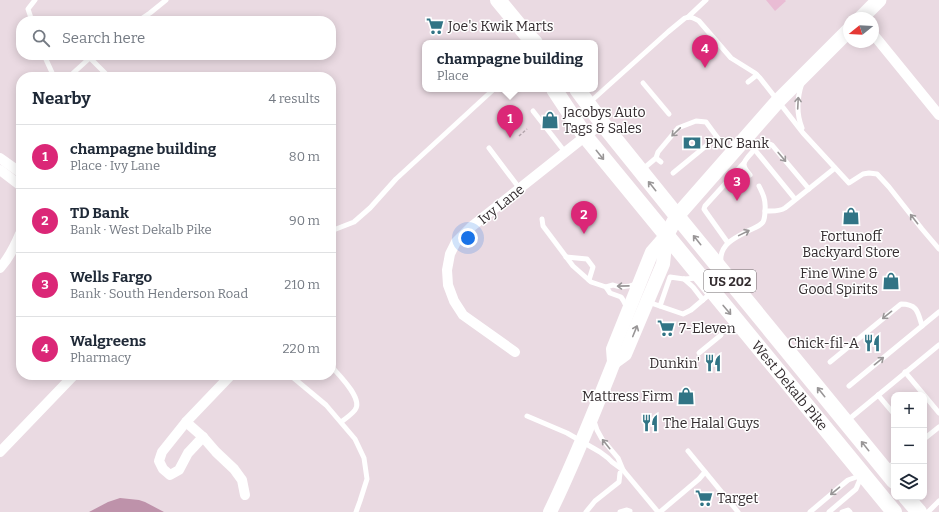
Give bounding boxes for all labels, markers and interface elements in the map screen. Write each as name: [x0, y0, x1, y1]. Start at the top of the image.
north arrow: [843, 12, 879, 48]
search box: [16, 16, 336, 60]
supermarket icon: Joe's Kwik Marts: [425, 16, 445, 36]
place label: Joe's Kwik Marts: [447, 18, 553, 35]
icon: search: [30, 27, 52, 49]
text: Search here: [62, 29, 145, 47]
pin: 4: [692, 35, 718, 68]
popup: [422, 40, 598, 92]
text: champagne building: [437, 50, 583, 68]
text: Place: [437, 68, 469, 83]
text: Nearby: [32, 88, 91, 109]
text: 4 results: [268, 91, 320, 106]
one-way arrow: [795, 96, 802, 109]
place label: Jacobys Auto Tags & Sales: [562, 104, 645, 137]
pin: 1: [497, 105, 523, 138]
shop icon: Jacobys Auto Tags & Sales: [540, 110, 560, 130]
one-way arrow: [671, 127, 681, 137]
bank icon: PNC Bank: [682, 133, 702, 153]
place label: PNC Bank: [705, 135, 769, 152]
text: champagne building: [70, 140, 216, 158]
text: 1: [42, 149, 48, 164]
text: 80 m: [289, 149, 320, 164]
one-way arrow: [596, 150, 605, 161]
one-way arrow: [778, 152, 787, 162]
text: Place · Ivy Lane: [70, 158, 160, 173]
pin: 3: [724, 168, 750, 201]
one-way arrow: [648, 180, 657, 191]
street label: Ivy Lane: [475, 181, 528, 228]
pin: 2: [571, 201, 597, 234]
text: TD Bank: [70, 204, 129, 222]
shop icon: Fortunoff Backyard Store: [841, 206, 861, 226]
text: 2: [41, 213, 49, 228]
text: 90 m: [289, 213, 320, 228]
one-way arrow: [910, 214, 918, 225]
text: Bank · West Dekalb Pike: [70, 222, 212, 237]
your location: [458, 228, 478, 248]
place label: Fortunoff Backyard Store: [802, 228, 900, 261]
one-way arrow: [737, 229, 749, 236]
one-way arrow: [692, 235, 701, 246]
place label: Fine Wine & Good Spirits: [798, 265, 878, 298]
text: Wells Fargo: [70, 268, 152, 286]
road number: US 202: [704, 270, 756, 292]
shop icon: Fine Wine & Good Spirits: [881, 271, 901, 291]
text: 3: [41, 277, 49, 292]
text: 210 m: [284, 277, 320, 292]
one-way arrow: [617, 283, 630, 290]
text: Bank · South Henderson Road: [70, 286, 248, 301]
one-way arrow: [722, 304, 731, 315]
one-way arrow: [882, 311, 893, 320]
supermarket icon: 7-Eleven: [656, 318, 676, 338]
place label: 7-Eleven: [679, 320, 736, 337]
one-way arrow: [632, 325, 639, 337]
text: Walgreens: [70, 332, 146, 350]
restaurant icon: Chick-fil-A: [862, 333, 882, 353]
place label: Chick-fil-A: [788, 335, 859, 352]
street label: West Dekalb Pike: [748, 337, 831, 434]
text: 4: [41, 341, 49, 356]
text: 220 m: [283, 341, 320, 356]
text: Pharmacy: [70, 350, 131, 365]
restaurant icon: Dunkin': [703, 353, 723, 373]
place label: Dunkin': [649, 355, 700, 372]
one-way arrow: [874, 357, 885, 366]
shop icon: Mattress Firm: [676, 386, 696, 406]
one-way arrow: [816, 386, 825, 397]
place label: Mattress Firm: [582, 388, 674, 405]
map controls: [891, 392, 927, 500]
button: +: [891, 392, 927, 428]
restaurant icon: The Halal Guys: [640, 413, 660, 433]
place label: The Halal Guys: [663, 415, 759, 432]
button: −: [891, 428, 927, 464]
one-way arrow: [602, 439, 611, 449]
one-way arrow: [861, 440, 870, 451]
button: layers: [891, 464, 927, 500]
one-way arrow: [830, 486, 840, 495]
supermarket icon: Target: [694, 488, 714, 508]
place label: Target: [717, 490, 758, 507]

